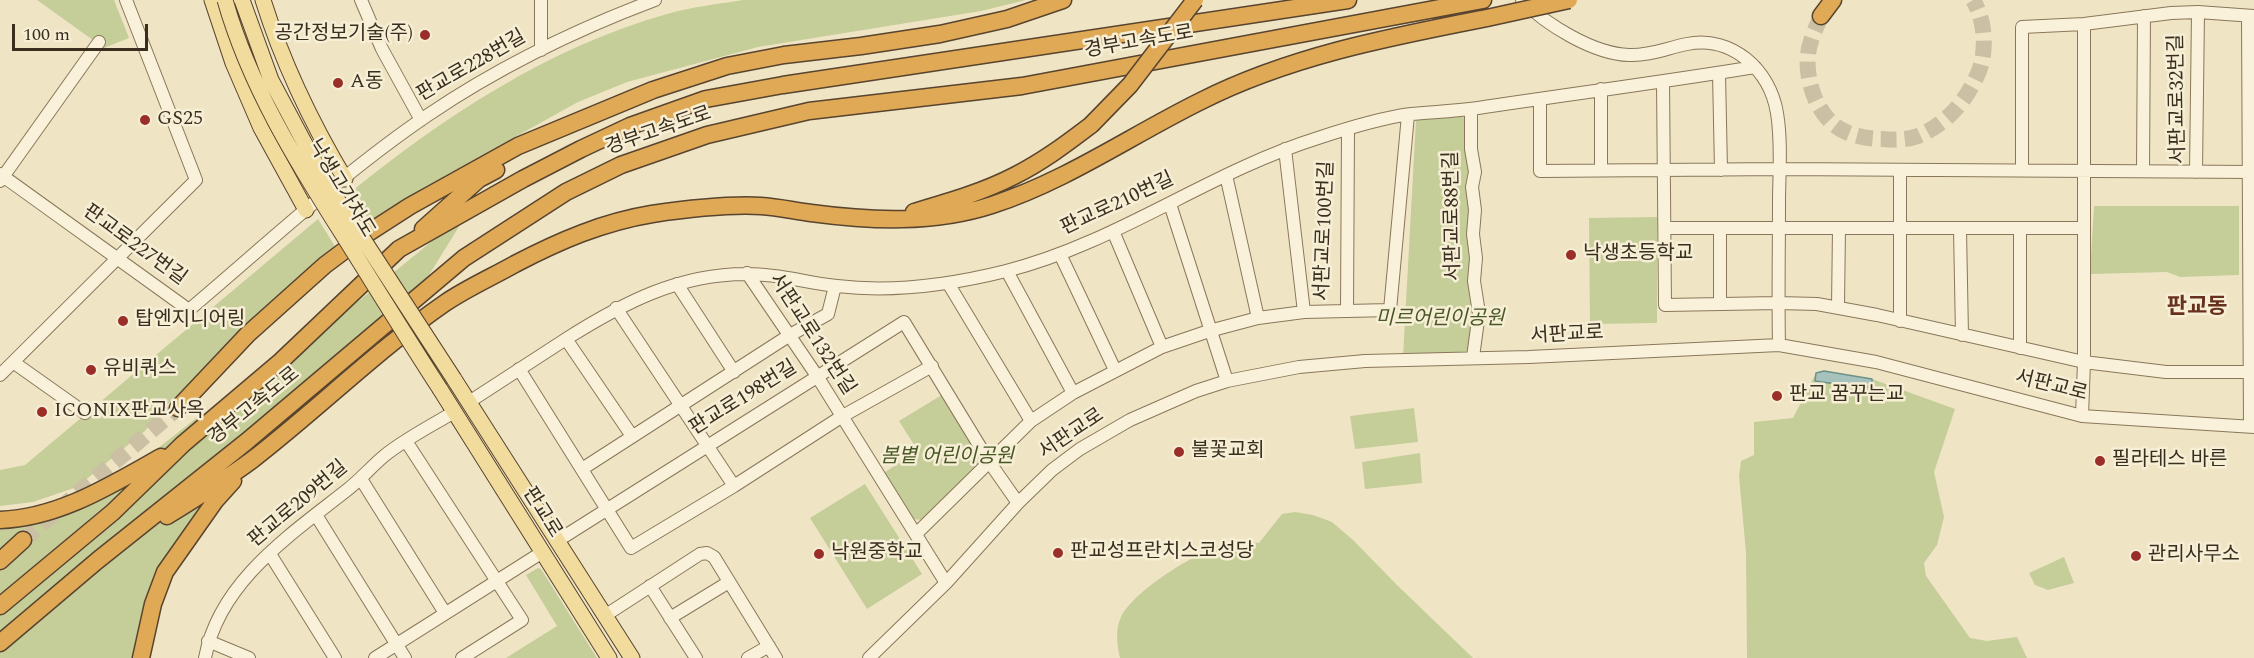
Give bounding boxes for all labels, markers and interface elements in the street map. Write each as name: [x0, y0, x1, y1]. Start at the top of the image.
scale bar: [15, 12, 152, 50]
text: 100 m: [23, 21, 70, 48]
street label: 경부고속도로: [1083, 22, 1195, 64]
place label: 공간정보기술(주): [274, 23, 413, 47]
street label: 판교로228번길: [413, 26, 531, 108]
marker: 공간정보기술(주): [418, 28, 432, 42]
street label: 서판교로32번길: [2166, 34, 2192, 164]
place label: A동: [350, 71, 383, 95]
marker: A동: [331, 76, 345, 90]
street label: 경부고속도로: [603, 103, 715, 161]
place label: GS25: [157, 108, 203, 132]
marker: GS25: [138, 113, 152, 127]
street label: 낙생고가차도: [301, 136, 379, 242]
street label: 서판교로88번길: [1441, 151, 1467, 281]
street label: 서판교로100번길: [1312, 160, 1340, 302]
street label: 판교로210번길: [1058, 168, 1178, 242]
street label: 판교로227번길: [78, 200, 190, 292]
place label: 낙생초등학교: [1583, 243, 1693, 267]
marker: 낙생초등학교: [1564, 248, 1578, 262]
street label: 서판교로132번길: [763, 270, 859, 400]
district label: 판교동: [2167, 296, 2227, 322]
park label: 미르어린이공원: [1376, 308, 1504, 332]
place label: 탑엔지니어링: [135, 309, 245, 333]
marker: 탑엔지니어링: [116, 314, 130, 328]
street label: 서판교로: [1530, 322, 1604, 350]
street label: 판교로198번길: [686, 356, 802, 442]
place label: 유비쿼스: [103, 358, 177, 382]
marker: 유비쿼스: [84, 363, 98, 377]
street label: 경부고속도로: [205, 363, 305, 451]
street label: 서판교로: [2012, 366, 2090, 408]
place label: 판교 꿈꾸는교: [1789, 384, 1904, 408]
marker: 판교 꿈꾸는교: [1770, 389, 1784, 403]
place label: ICONIX판교사옥: [54, 400, 204, 424]
street label: 서판교로: [1035, 404, 1109, 466]
marker: ICONIX판교사옥: [35, 405, 49, 419]
place label: 불꽃교회: [1191, 440, 1265, 464]
marker: 불꽃교회: [1172, 445, 1186, 459]
park label: 봄볕 어린이공원: [880, 446, 1014, 470]
place label: 필라테스 바른: [2112, 449, 2227, 473]
marker: 필라테스 바른: [2093, 454, 2107, 468]
street label: 판교로209번길: [245, 457, 353, 553]
street label: 판교로: [516, 483, 566, 543]
place label: 판교성프란치스코성당: [1070, 541, 1254, 565]
place label: 낙원중학교: [831, 542, 923, 566]
place label: 관리사무소: [2148, 544, 2240, 568]
marker: 판교성프란치스코성당: [1051, 546, 1065, 560]
marker: 낙원중학교: [812, 547, 826, 561]
marker: 관리사무소: [2129, 549, 2143, 563]

